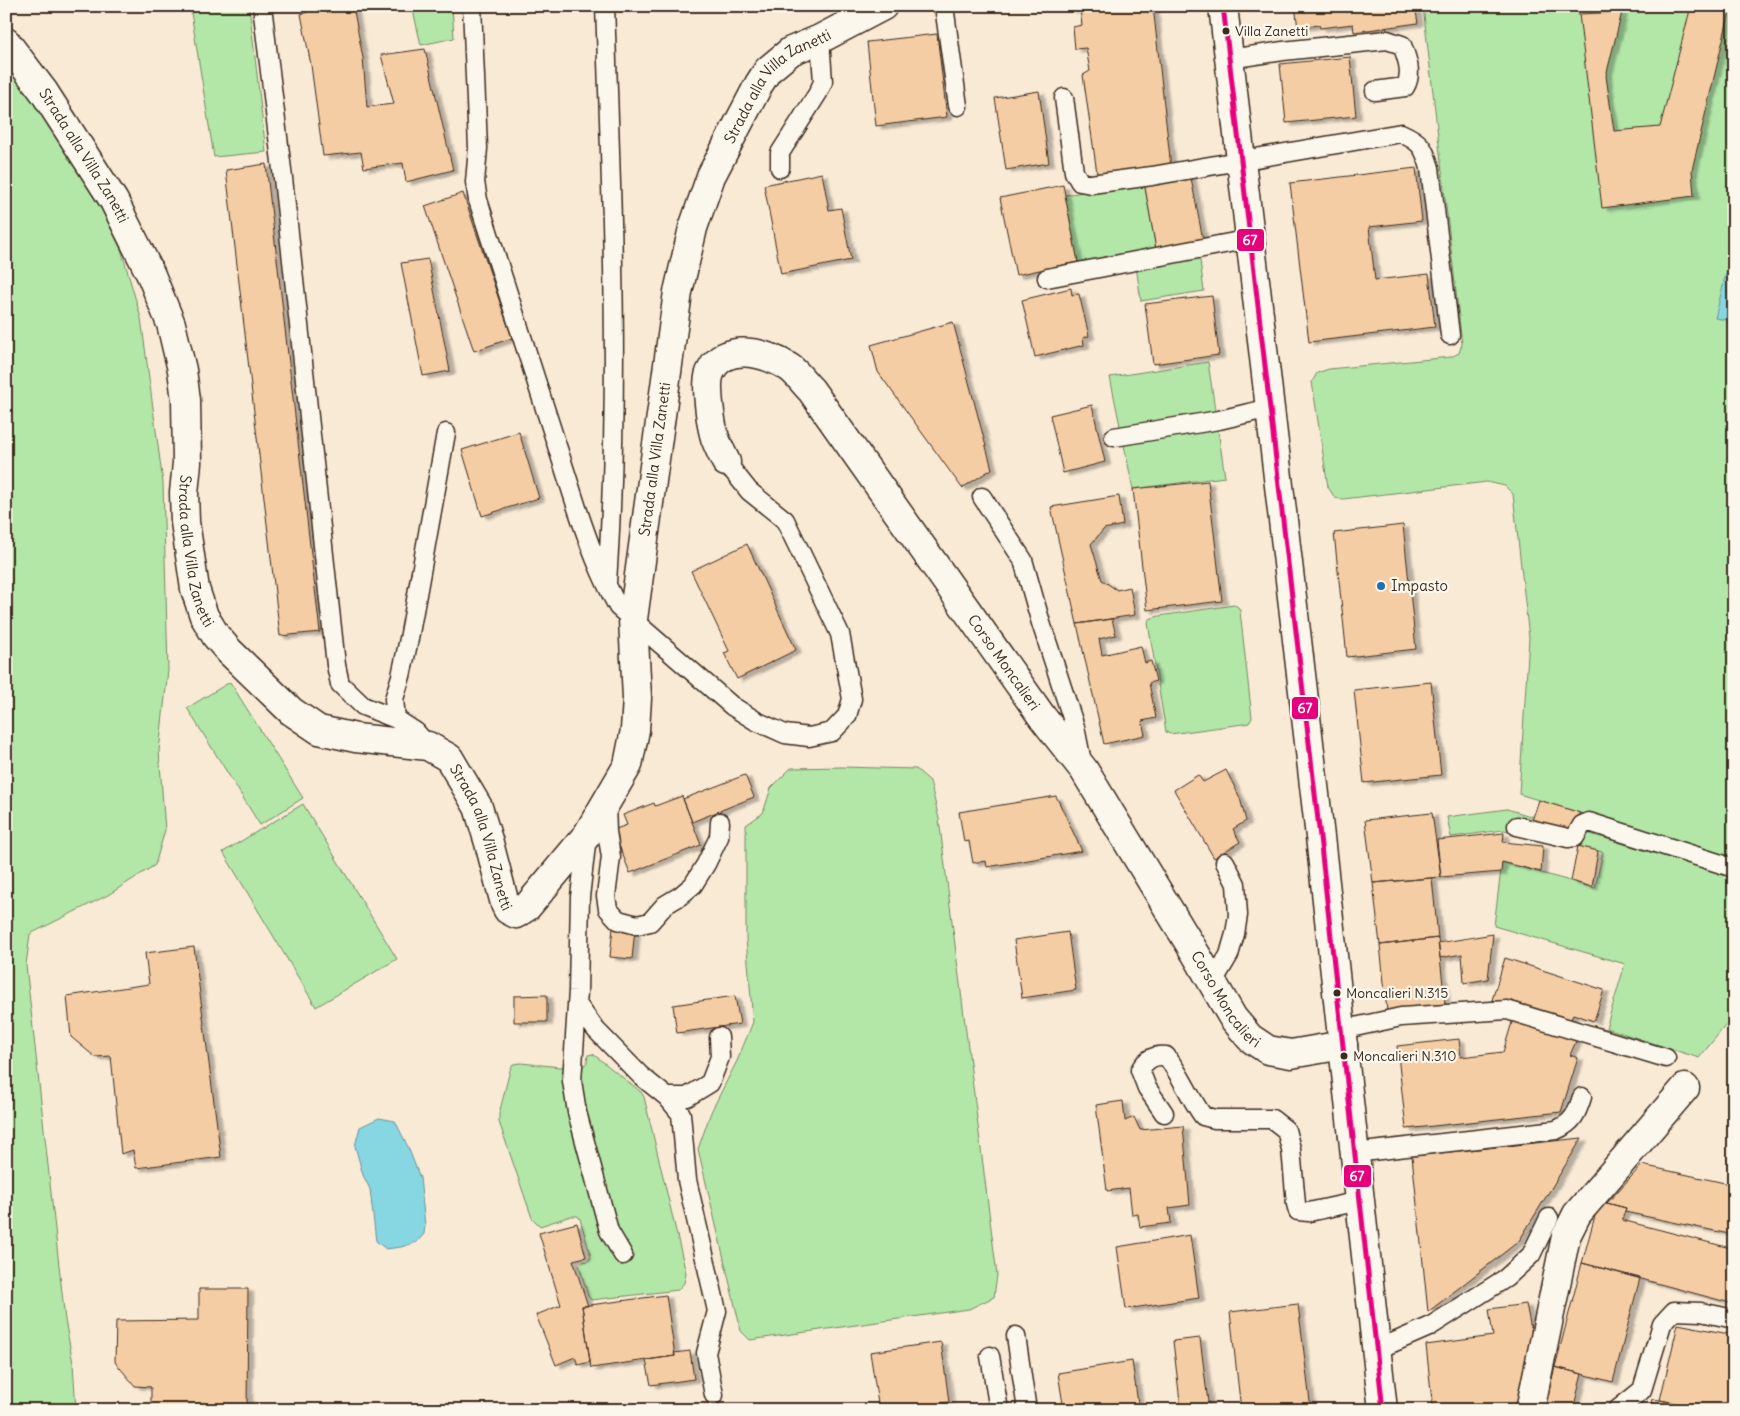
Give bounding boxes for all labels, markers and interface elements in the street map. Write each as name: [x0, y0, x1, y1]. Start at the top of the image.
place label: Villa Zanetti: [1235, 22, 1308, 40]
street label: Strada alla Villa Zanetti: [720, 25, 834, 147]
marker: Villa Zanetti: [1221, 26, 1231, 36]
street label: Strada alla Villa Zanetti: [35, 85, 133, 226]
line badge: 67: [1236, 228, 1265, 252]
text: 67: [1243, 231, 1258, 249]
street label: Strada alla Villa Zanetti: [635, 381, 674, 537]
street label: Strada alla Villa Zanetti: [175, 474, 218, 631]
place label: Impasto: [1391, 576, 1448, 595]
marker: Impasto: [1375, 580, 1387, 592]
street label: Corso Moncalieri: [964, 611, 1044, 714]
line badge: 67: [1291, 696, 1319, 720]
text: 67: [1298, 699, 1313, 717]
street label: Strada alla Villa Zanetti: [446, 761, 517, 913]
street label: Corso Moncalieri: [1187, 947, 1264, 1051]
place label: Moncalieri N.315: [1346, 984, 1448, 1002]
marker: Moncalieri N.315: [1332, 988, 1342, 998]
place label: Moncalieri N.310: [1353, 1047, 1456, 1065]
marker: Moncalieri N.310: [1339, 1051, 1349, 1061]
line badge: 67: [1343, 1164, 1372, 1188]
text: 67: [1350, 1167, 1365, 1185]

